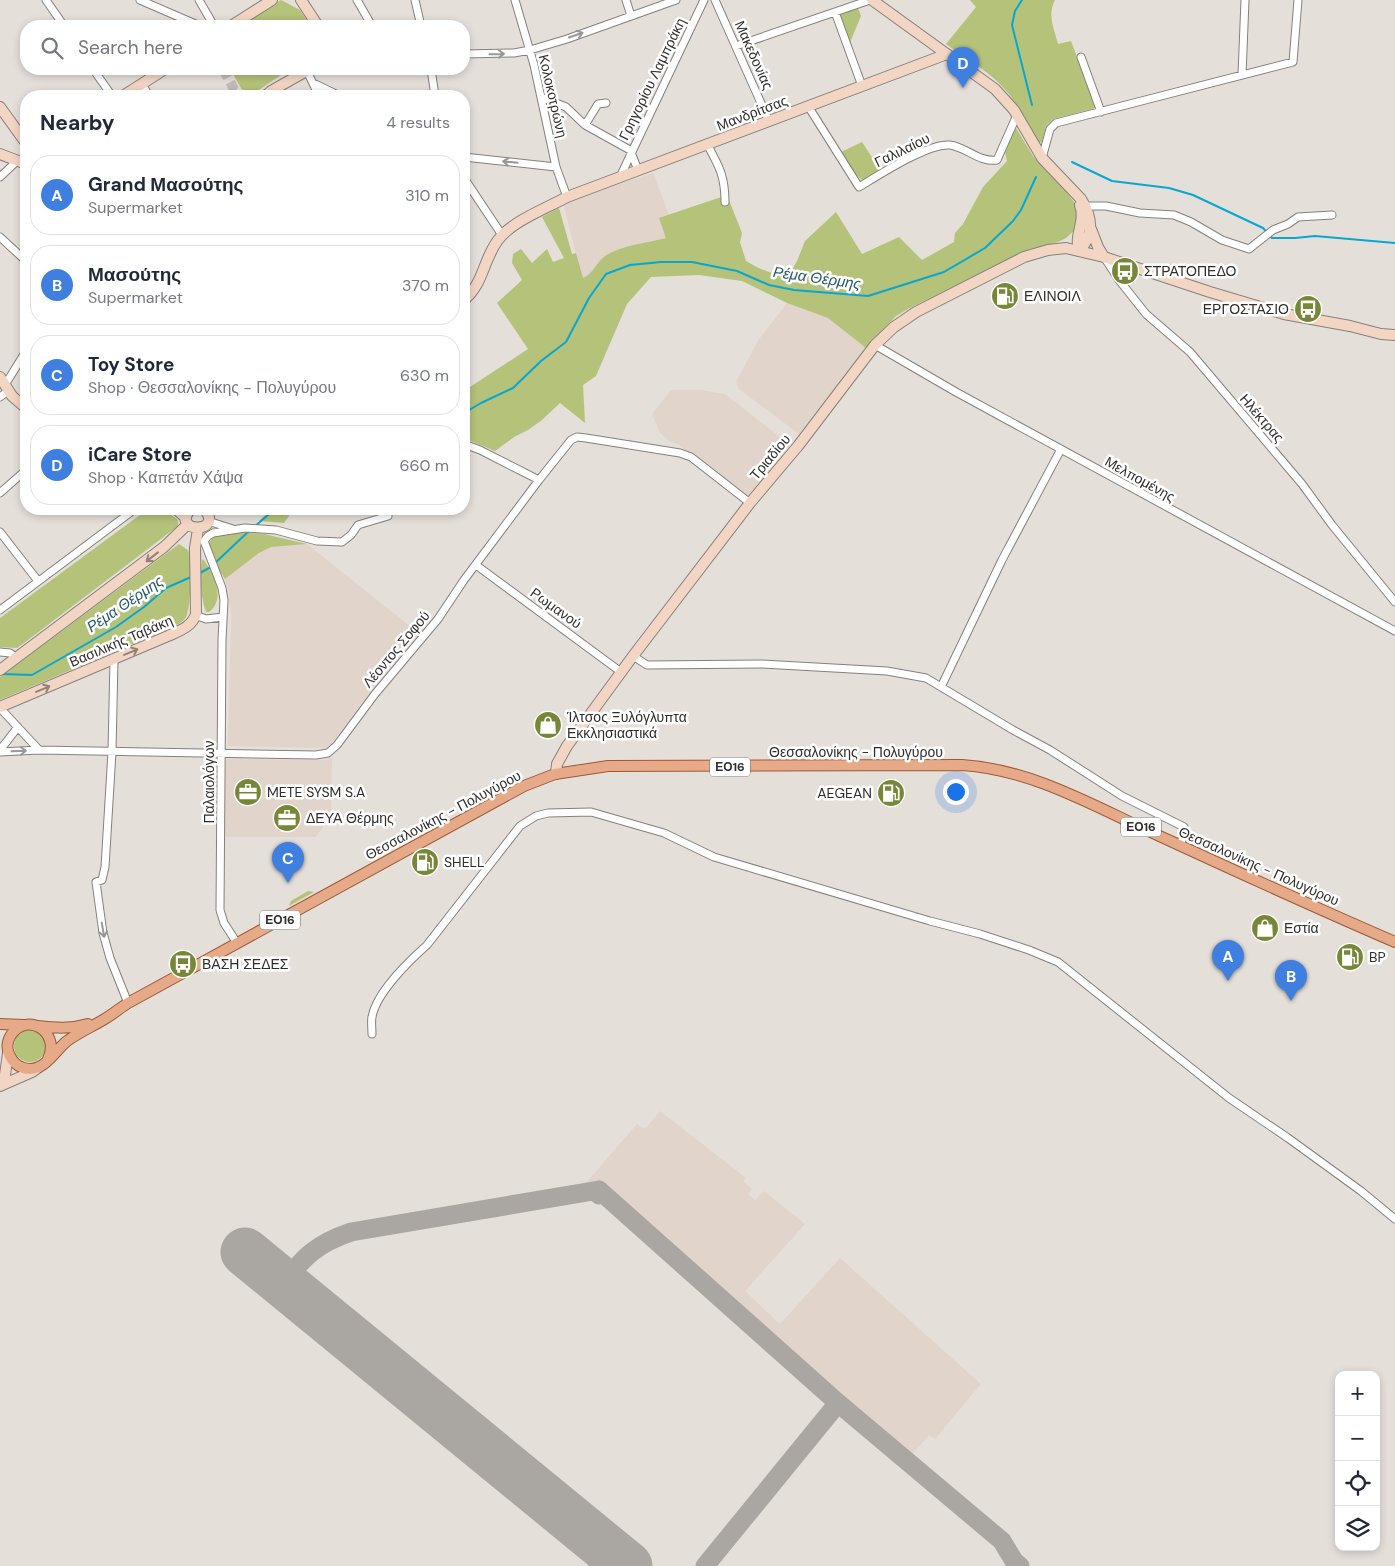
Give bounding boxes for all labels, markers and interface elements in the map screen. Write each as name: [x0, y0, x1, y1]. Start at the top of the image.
street label: Γρηγορίου Λαμπράκη: [615, 15, 689, 143]
street label: Μακεδονίας: [731, 18, 777, 92]
search box: [20, 20, 470, 75]
one-way arrow: [568, 30, 584, 40]
icon: search: [38, 34, 66, 62]
text: Search here: [78, 35, 183, 60]
pin: D: [947, 47, 979, 88]
one-way arrow: [489, 49, 505, 58]
street label: Κολοκοτρώνη: [535, 53, 571, 139]
street label: Μανδρίτσας: [714, 91, 790, 135]
text: Nearby: [40, 109, 114, 137]
text: 4 results: [386, 112, 450, 133]
street label: Γαλιλαίου: [871, 129, 933, 171]
one-way arrow: [502, 157, 518, 167]
text: Grand Μασούτης: [88, 172, 243, 197]
text: A: [51, 185, 63, 206]
text: 310 m: [405, 185, 449, 206]
text: Supermarket: [88, 197, 183, 218]
bus stop icon: ΣΤΡΑΤΟΠΕΔΟ: [1110, 256, 1140, 286]
text: Μασούτης: [88, 262, 181, 287]
water label: Ρέμα Θέρμης: [772, 262, 863, 294]
place label: ΣΤΡΑΤΟΠΕΔΟ: [1144, 262, 1236, 280]
text: B: [52, 275, 62, 296]
text: 370 m: [402, 275, 449, 296]
fuel station icon: ΕΛΙΝΟΙΛ: [990, 281, 1020, 311]
text: Supermarket: [88, 287, 183, 308]
place label: ΕΛΙΝΟΙΛ: [1024, 287, 1081, 305]
bus stop icon: ΕΡΓΟΣΤΑΣΙΟ: [1293, 294, 1323, 324]
place label: ΕΡΓΟΣΤΑΣΙΟ: [1203, 300, 1289, 318]
text: Toy Store: [88, 352, 174, 377]
text: C: [51, 365, 63, 386]
text: 630 m: [400, 365, 449, 386]
text: Shop · Θεσσαλονίκης - Πολυγύρου: [88, 377, 336, 398]
street label: Ηλέκτρας: [1236, 390, 1288, 446]
street label: Τριαδίου: [746, 431, 794, 483]
text: iCare Store: [88, 442, 192, 467]
street label: Μελπομένης: [1102, 452, 1179, 506]
text: D: [51, 455, 63, 476]
text: 660 m: [399, 455, 449, 476]
text: Shop · Καπετάν Χάψα: [88, 467, 243, 488]
one-way arrow: [146, 551, 159, 562]
water label: Ρέμα Θέρμης: [83, 571, 168, 637]
street label: Ρωμανού: [527, 583, 585, 633]
street label: Λέοντος Σοφού: [359, 607, 433, 691]
street label: Βασιλικής Ταβάκη: [67, 611, 175, 671]
one-way arrow: [123, 647, 138, 657]
one-way arrow: [35, 684, 50, 694]
place label: Ίλτσος Ξυλόγλυπτα Εκκλησιαστικά: [566, 708, 687, 742]
shop icon: Ίλτσος Ξυλόγλυπτα Εκκλησιαστικά: [533, 710, 563, 740]
street label: Παλαιολόγων: [200, 740, 218, 824]
street label: Θεσσαλονίκης - Πολυγύρου: [769, 743, 943, 761]
one-way arrow: [11, 746, 27, 756]
road number: ΕΟ16: [710, 758, 750, 776]
street label: Θεσσαλονίκης - Πολυγύρου: [362, 766, 524, 864]
office icon: METE SYSM S.A: [233, 777, 263, 807]
fuel station icon: AEGEAN: [876, 778, 906, 808]
your location: [943, 779, 969, 805]
place label: METE SYSM S.A: [267, 783, 365, 801]
place label: AEGEAN: [817, 784, 872, 802]
office icon: ΔΕΥΑ Θέρμης: [272, 803, 302, 833]
place label: ΔΕΥΑ Θέρμης: [306, 809, 394, 827]
road number: ΕΟ16: [1121, 818, 1161, 836]
street label: Θεσσαλονίκης - Πολυγύρου: [1176, 822, 1342, 910]
pin: C: [272, 842, 304, 883]
fuel station icon: SHELL: [410, 847, 440, 877]
place label: SHELL: [444, 853, 484, 871]
road number: ΕΟ16: [260, 910, 300, 930]
shop icon: Εστία: [1250, 913, 1280, 943]
place label: Εστία: [1284, 919, 1319, 937]
one-way arrow: [99, 922, 109, 938]
pin: A: [1212, 940, 1244, 981]
fuel station icon: BP: [1335, 942, 1365, 972]
place label: BP: [1369, 948, 1386, 966]
bus stop icon: ΒΑΣΗ ΣΕΔΕΣ: [168, 949, 198, 979]
place label: ΒΑΣΗ ΣΕΔΕΣ: [202, 955, 289, 973]
pin: B: [1275, 960, 1307, 1001]
map controls: [1335, 1371, 1380, 1551]
button: +: [1335, 1371, 1380, 1416]
button: −: [1335, 1416, 1380, 1461]
button: locate: [1335, 1461, 1380, 1506]
button: layers: [1335, 1506, 1380, 1551]

